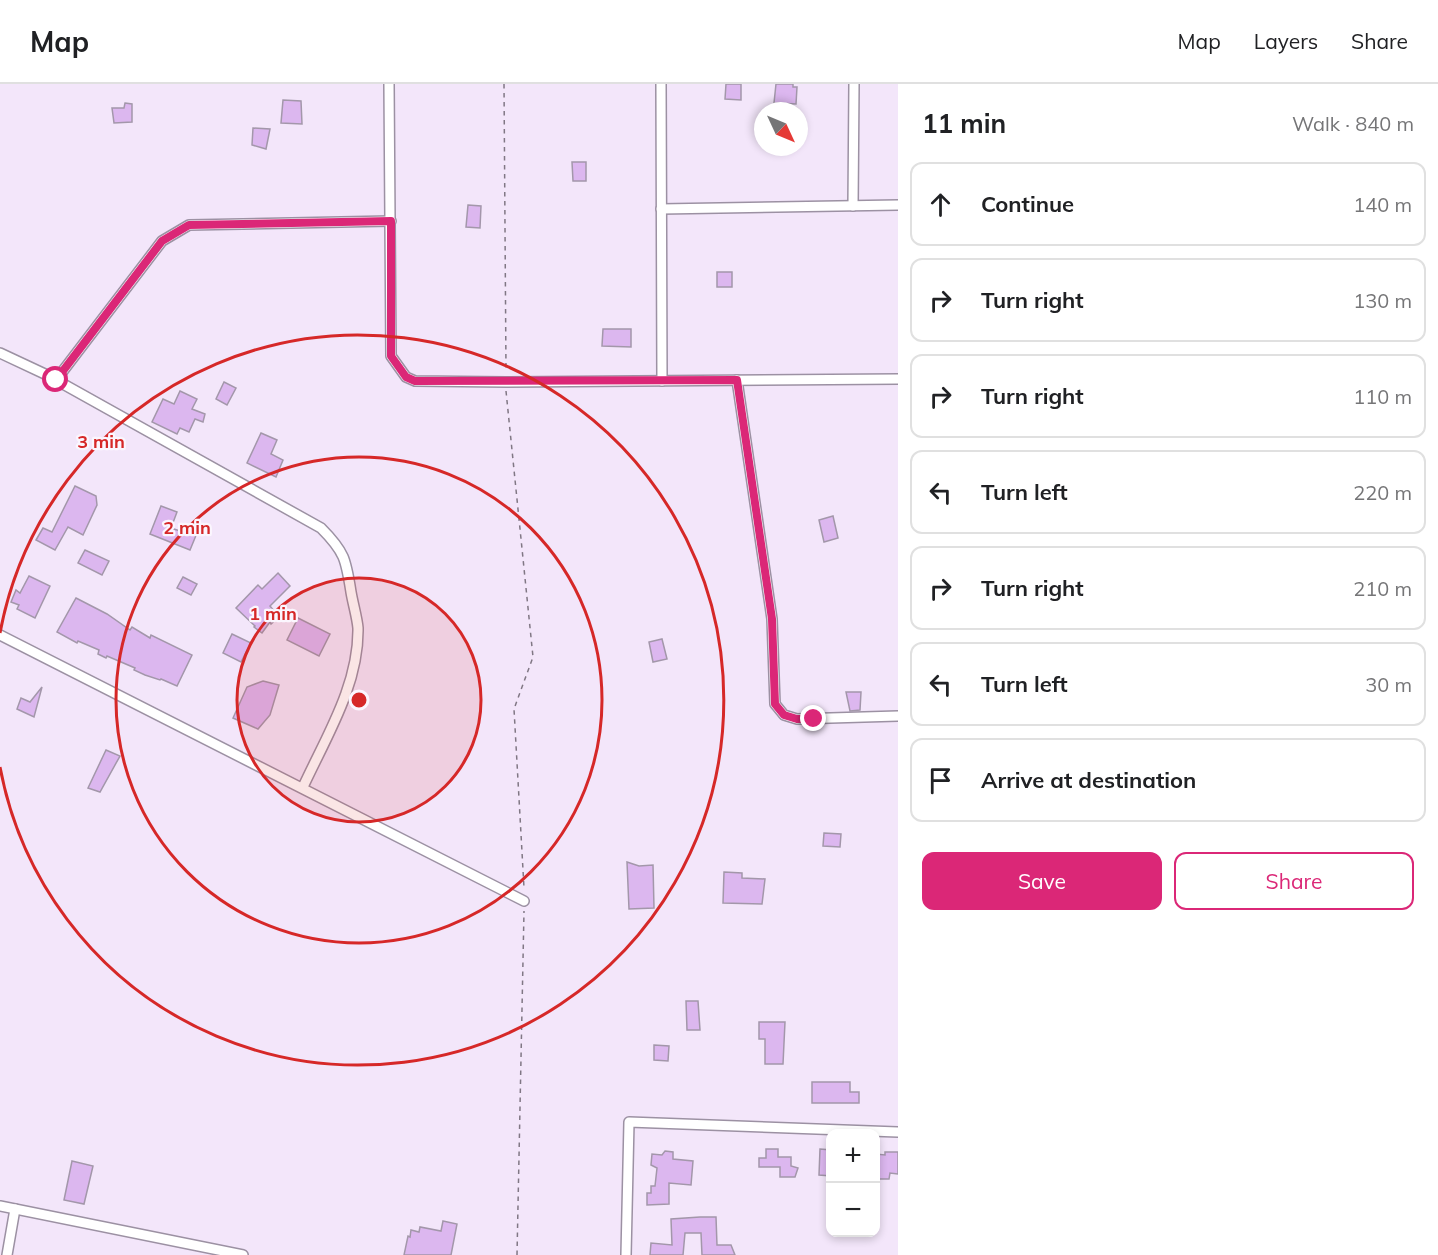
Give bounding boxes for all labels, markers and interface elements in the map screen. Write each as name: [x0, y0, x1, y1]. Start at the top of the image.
text: Map: [30, 24, 89, 59]
text: Map: [1178, 28, 1221, 54]
text: Layers: [1254, 28, 1318, 54]
text: Share: [1351, 28, 1408, 54]
north arrow: [754, 102, 808, 156]
text: 11 min: [922, 107, 1006, 140]
text: Walk · 840 m: [1292, 111, 1414, 136]
icon: ahead: [924, 188, 957, 221]
text: Continue: [981, 190, 1074, 218]
text: 140 m: [1353, 192, 1412, 217]
icon: right: [924, 284, 957, 317]
text: Turn right: [981, 286, 1084, 314]
text: 130 m: [1353, 288, 1412, 313]
route start: [42, 366, 68, 392]
icon: right: [924, 380, 957, 413]
text: Turn right: [981, 382, 1084, 410]
text: 110 m: [1353, 384, 1412, 409]
text: 3 min: [77, 430, 125, 453]
icon: left: [924, 476, 957, 509]
text: Turn left: [981, 478, 1068, 506]
text: 220 m: [1353, 480, 1412, 505]
text: 2 min: [163, 516, 211, 539]
icon: right: [924, 572, 957, 605]
text: Turn right: [981, 574, 1084, 602]
text: 210 m: [1353, 576, 1412, 601]
text: 1 min: [249, 602, 297, 625]
icon: left: [924, 668, 957, 701]
text: Turn left: [981, 670, 1068, 698]
text: 30 m: [1365, 672, 1412, 697]
centre of rings: [349, 690, 369, 710]
route end: [800, 705, 826, 731]
icon: arrive: [924, 764, 957, 797]
text: Arrive at destination: [981, 766, 1196, 794]
button: Save: [922, 852, 1162, 910]
button: Share: [1174, 852, 1414, 910]
map controls: [826, 1129, 880, 1237]
button: +: [826, 1129, 880, 1183]
button: −: [826, 1183, 880, 1237]

